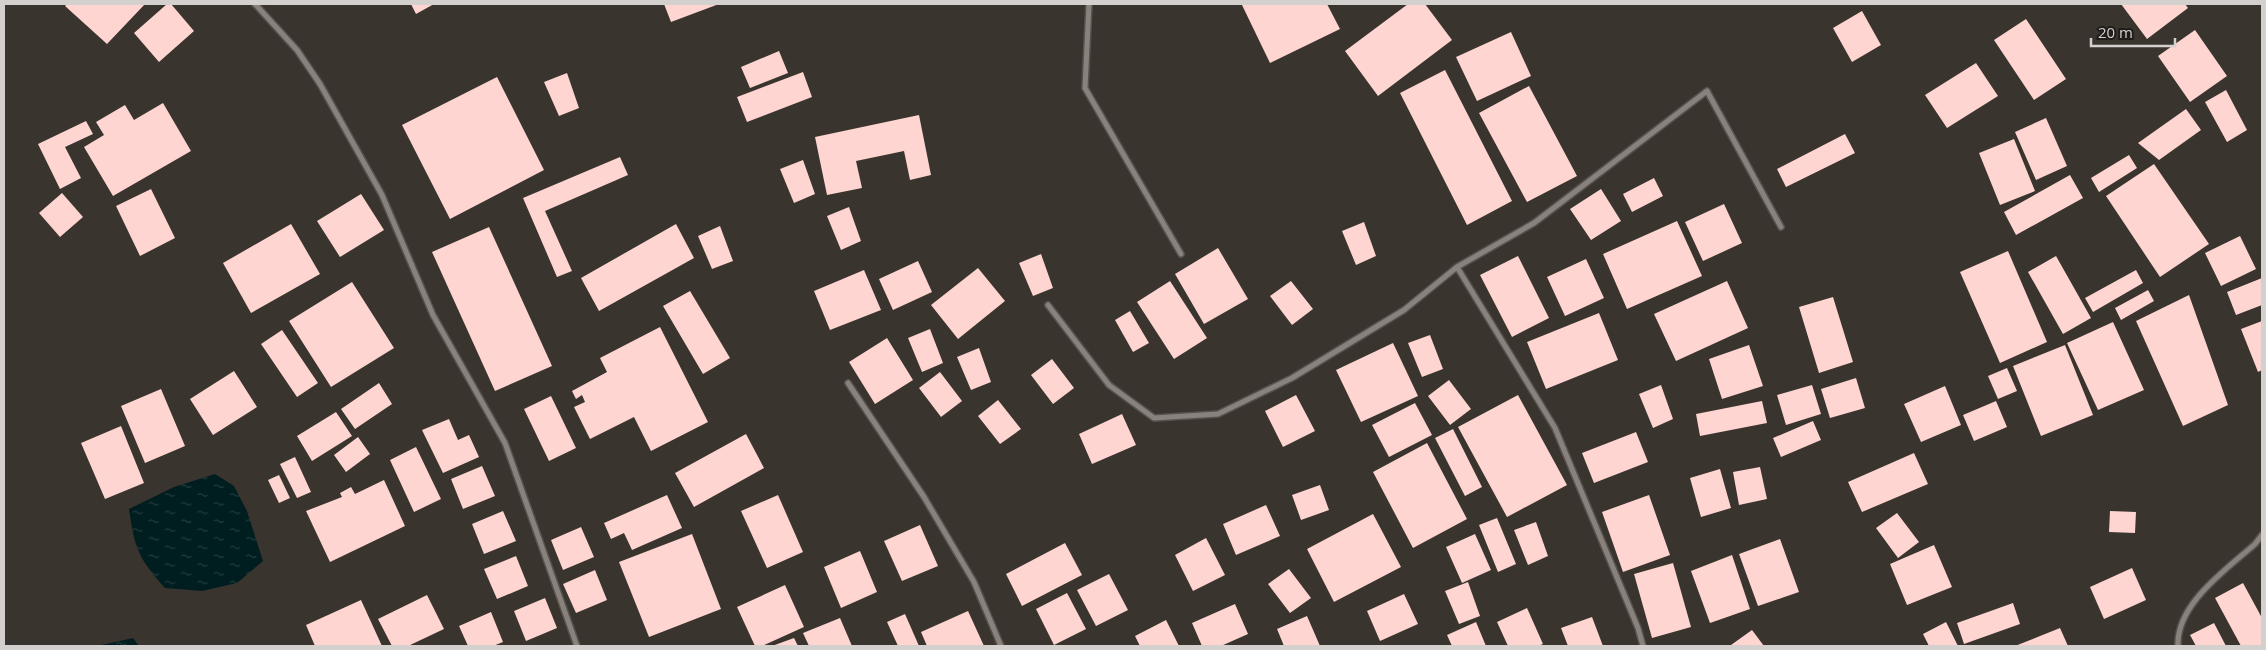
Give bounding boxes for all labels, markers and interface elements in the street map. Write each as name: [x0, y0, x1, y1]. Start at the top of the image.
scale bar: [2091, 15, 2175, 47]
text: 20 m: [2098, 22, 2133, 42]

